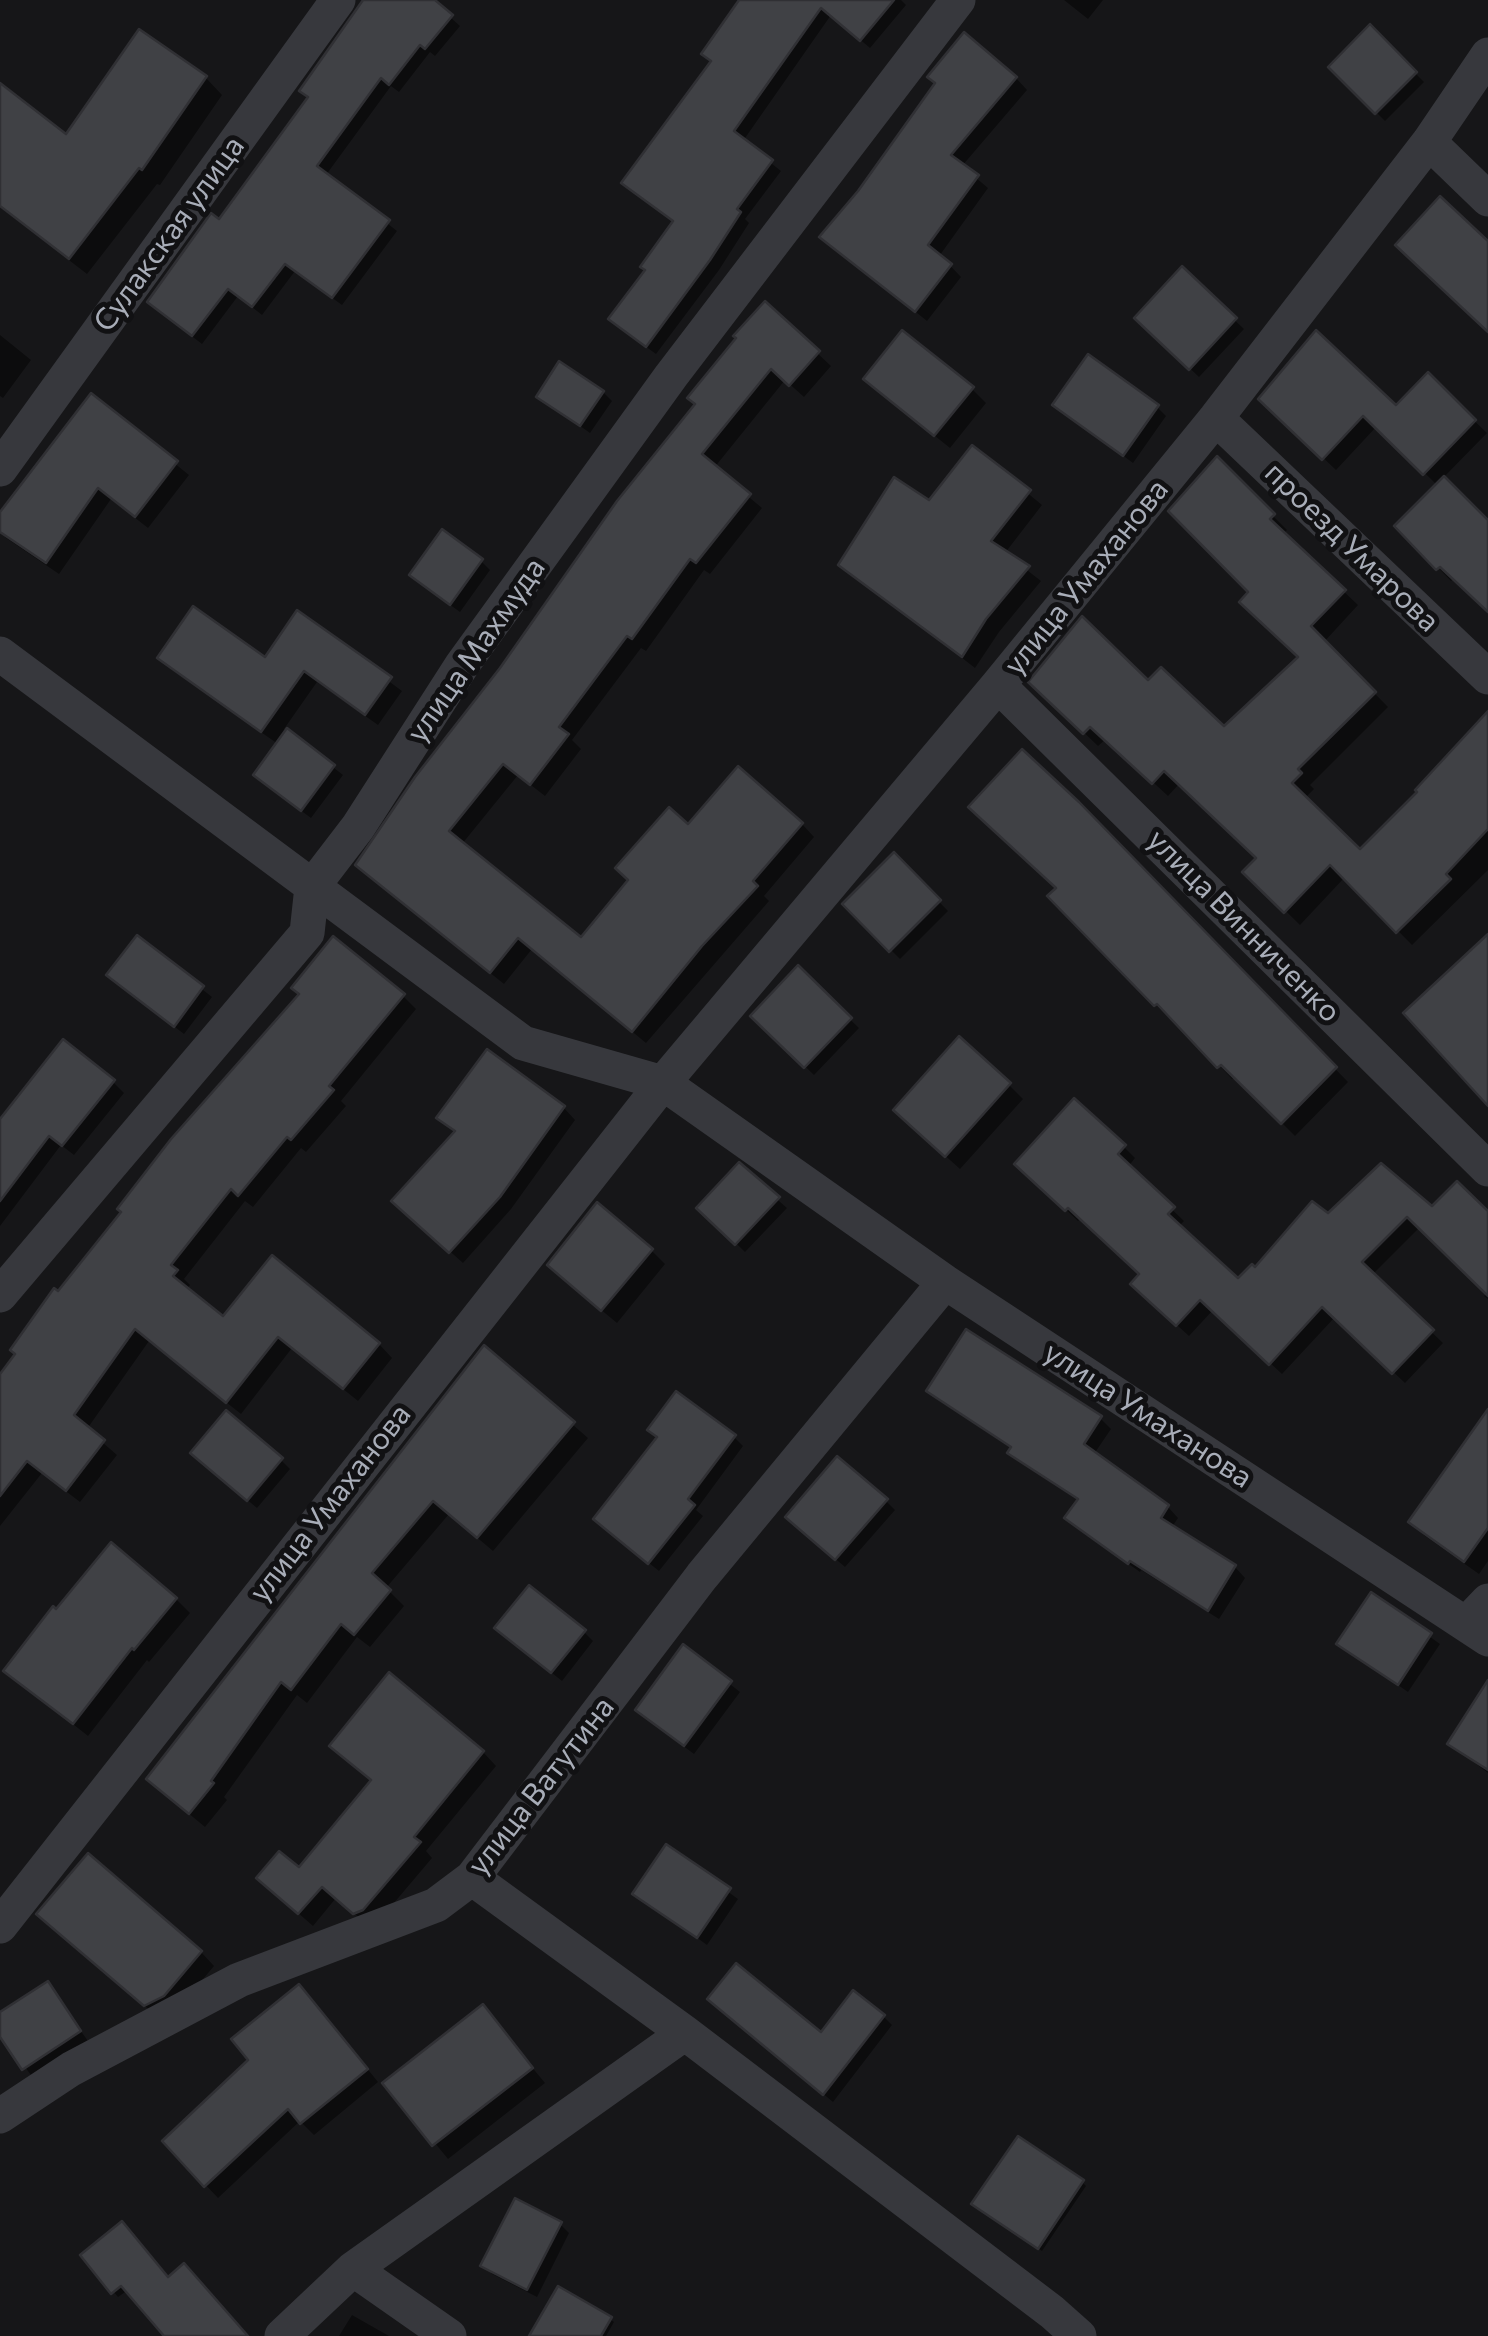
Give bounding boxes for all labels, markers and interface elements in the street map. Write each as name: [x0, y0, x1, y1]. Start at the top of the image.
street label: Сулакская улица: [86, 129, 252, 339]
street label: проезд Умарова: [1257, 455, 1447, 639]
street label: улица Умаханова: [996, 472, 1176, 682]
street label: улица Махмуда: [399, 551, 553, 749]
street label: улица Винниченко: [1140, 822, 1348, 1030]
street label: улица Умаханова: [1037, 1334, 1259, 1496]
street label: улица Умаханова: [242, 1397, 418, 1609]
street label: улица Ватутина: [460, 1690, 622, 1882]

